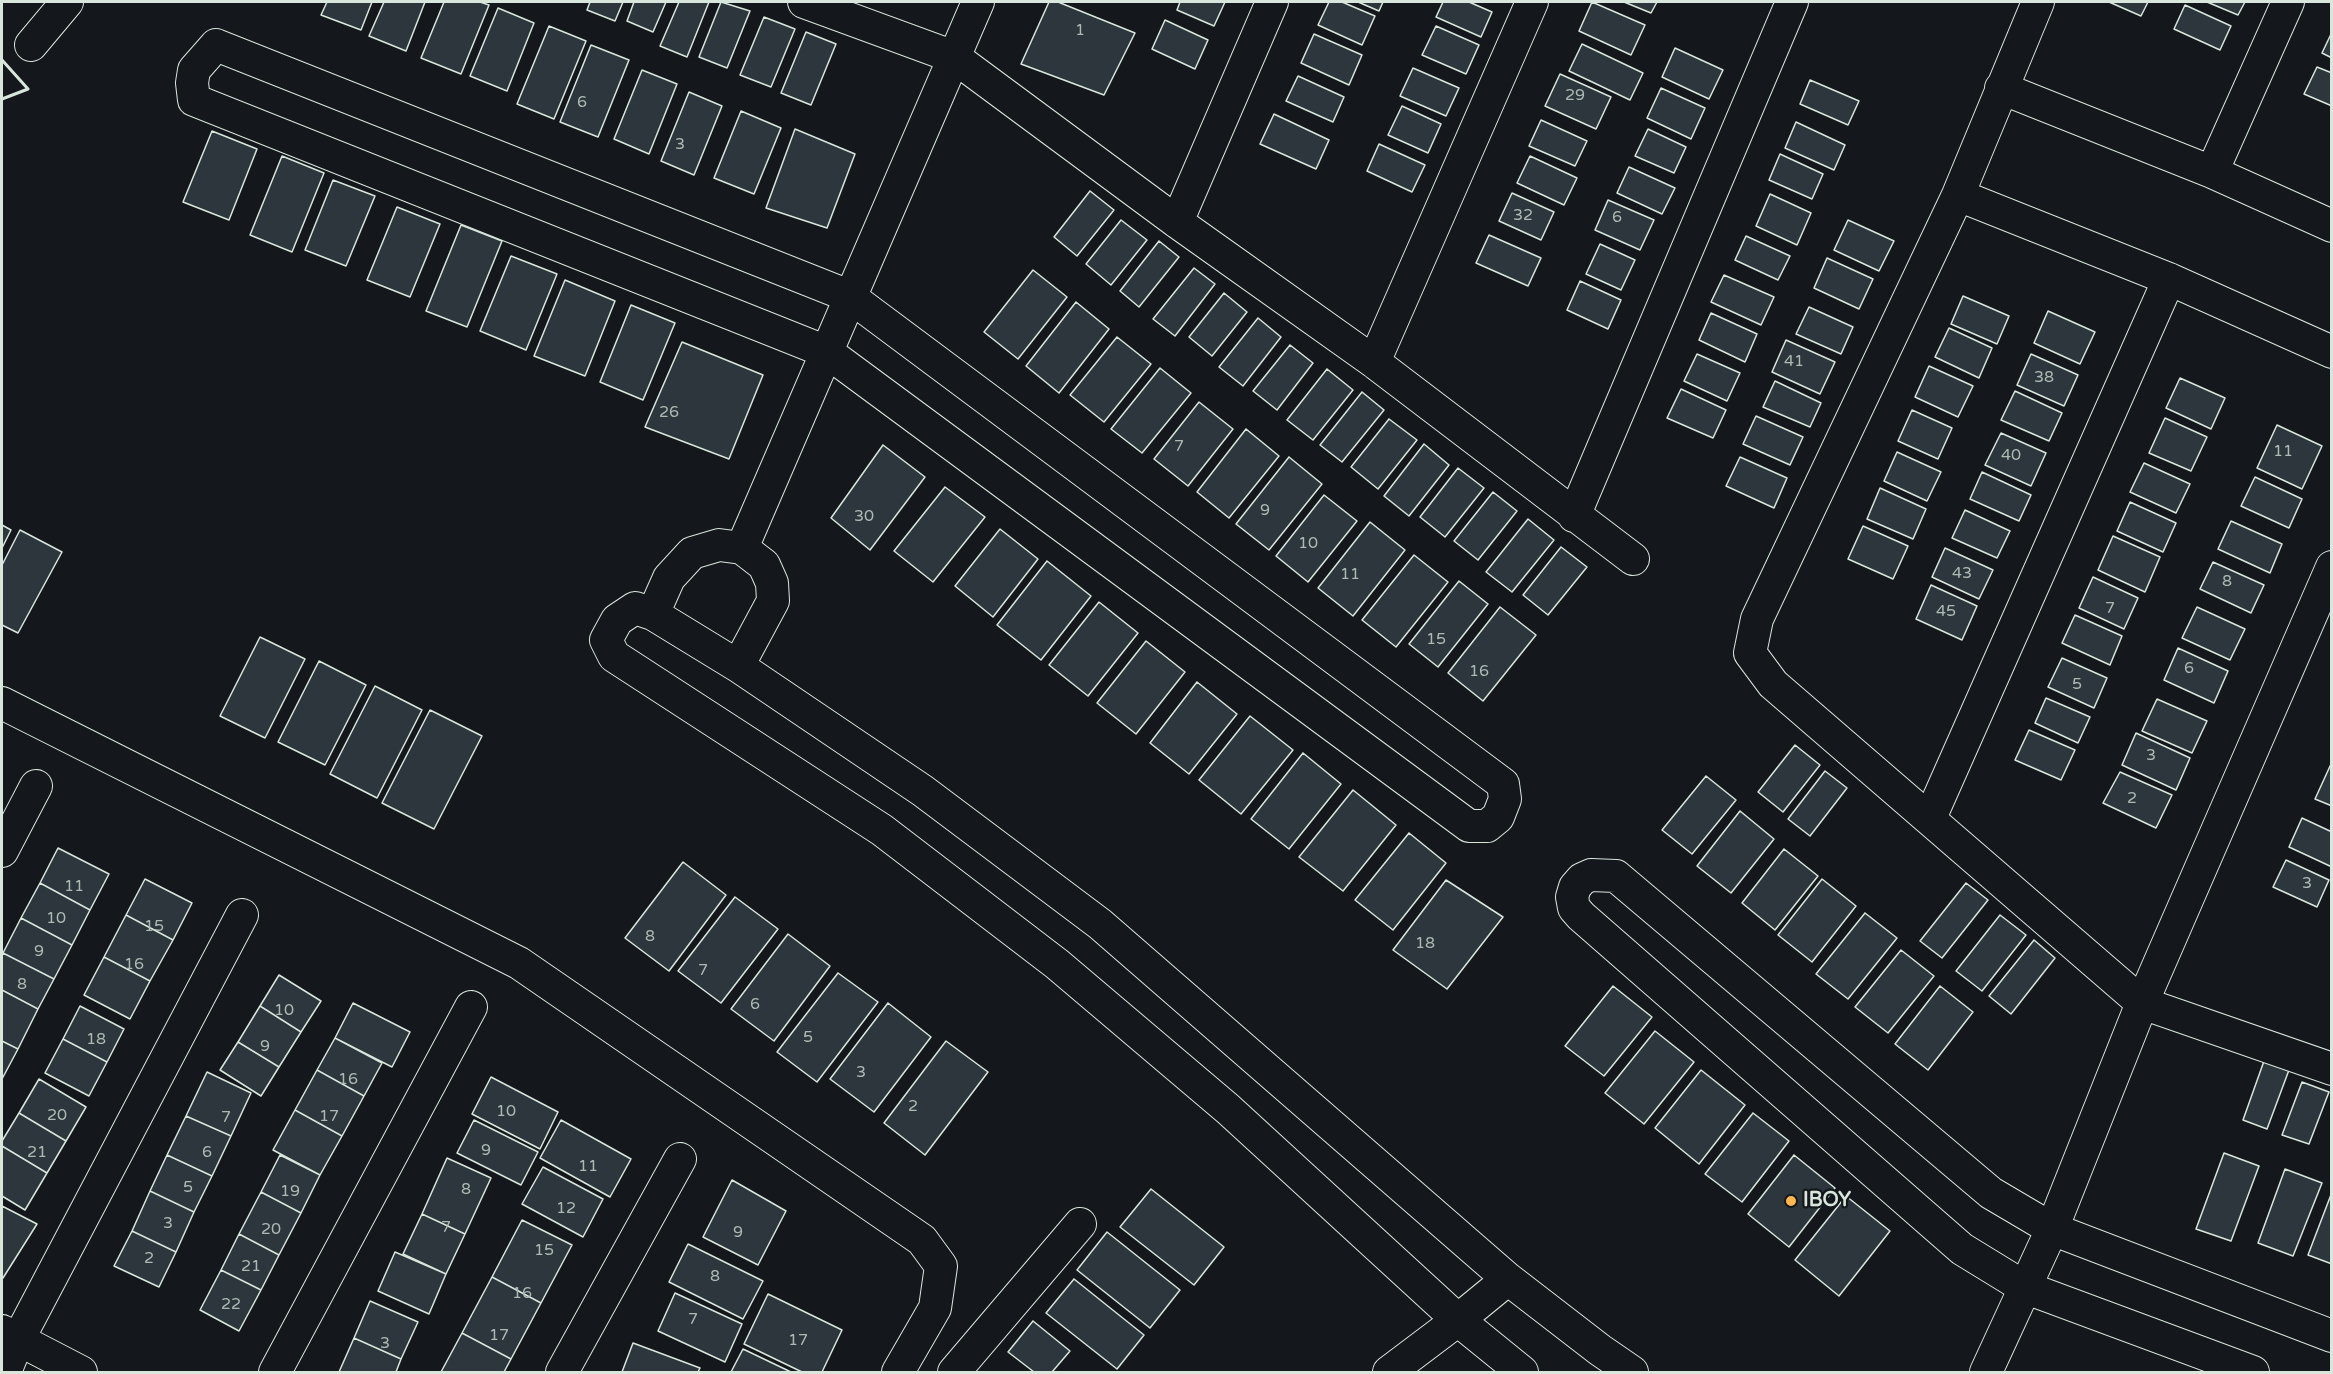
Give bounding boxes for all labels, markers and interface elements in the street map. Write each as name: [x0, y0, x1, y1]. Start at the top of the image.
house number: 1: [1075, 21, 1085, 41]
house number: 29: [1565, 86, 1585, 106]
house number: 6: [577, 93, 587, 113]
house number: 3: [675, 135, 685, 155]
house number: 32: [1513, 206, 1533, 226]
house number: 6: [1612, 208, 1622, 228]
house number: 41: [1784, 352, 1804, 372]
house number: 38: [2034, 368, 2054, 388]
house number: 26: [659, 403, 679, 423]
house number: 7: [1174, 437, 1184, 457]
house number: 11: [2273, 442, 2293, 462]
house number: 40: [2001, 446, 2021, 466]
house number: 9: [1260, 501, 1270, 521]
house number: 30: [854, 507, 874, 527]
house number: 10: [1298, 534, 1318, 554]
house number: 43: [1952, 564, 1972, 584]
house number: 11: [1340, 565, 1360, 585]
house number: 8: [2222, 572, 2232, 592]
house number: 7: [2105, 599, 2115, 619]
house number: 45: [1936, 602, 1956, 622]
house number: 15: [1426, 630, 1446, 650]
house number: 6: [2184, 659, 2194, 679]
house number: 16: [1469, 662, 1489, 682]
house number: 5: [2072, 675, 2082, 695]
house number: 3: [2146, 746, 2156, 766]
house number: 2: [2127, 789, 2137, 809]
house number: 3: [2302, 874, 2312, 894]
house number: 11: [64, 877, 84, 897]
house number: 10: [46, 909, 66, 929]
house number: 15: [144, 917, 164, 937]
house number: 8: [645, 927, 655, 947]
house number: 18: [1415, 934, 1435, 954]
house number: 9: [34, 942, 44, 962]
house number: 16: [124, 955, 144, 975]
house number: 7: [698, 961, 708, 981]
house number: 8: [17, 975, 27, 995]
house number: 6: [750, 995, 760, 1015]
house number: 10: [274, 1001, 294, 1021]
house number: 5: [803, 1028, 813, 1048]
house number: 18: [86, 1030, 106, 1050]
house number: 9: [260, 1037, 270, 1057]
house number: 3: [856, 1063, 866, 1083]
house number: 16: [338, 1070, 358, 1090]
house number: 2: [908, 1097, 918, 1117]
house number: 10: [496, 1102, 516, 1122]
house number: 20: [47, 1106, 67, 1126]
house number: 17: [319, 1107, 339, 1127]
house number: 7: [221, 1108, 231, 1128]
house number: 9: [481, 1141, 491, 1161]
house number: 21: [27, 1143, 47, 1163]
house number: 6: [202, 1143, 212, 1163]
house number: 11: [578, 1157, 598, 1177]
house number: 5: [183, 1178, 193, 1198]
house number: 8: [461, 1180, 471, 1200]
house number: 19: [280, 1182, 300, 1202]
place label: IBOY: [1803, 1189, 1851, 1213]
marker: IBOY: [1784, 1194, 1798, 1208]
house number: 12: [556, 1199, 576, 1219]
house number: 3: [163, 1214, 173, 1234]
house number: 7: [441, 1218, 451, 1238]
house number: 20: [261, 1220, 281, 1240]
house number: 9: [733, 1223, 743, 1243]
house number: 15: [534, 1241, 554, 1261]
house number: 2: [144, 1249, 154, 1269]
house number: 21: [241, 1257, 261, 1277]
house number: 8: [710, 1267, 720, 1287]
house number: 16: [512, 1284, 532, 1304]
house number: 22: [221, 1295, 241, 1315]
house number: 7: [688, 1310, 698, 1330]
house number: 17: [489, 1326, 509, 1346]
house number: 17: [788, 1331, 808, 1351]
house number: 3: [380, 1334, 390, 1354]

